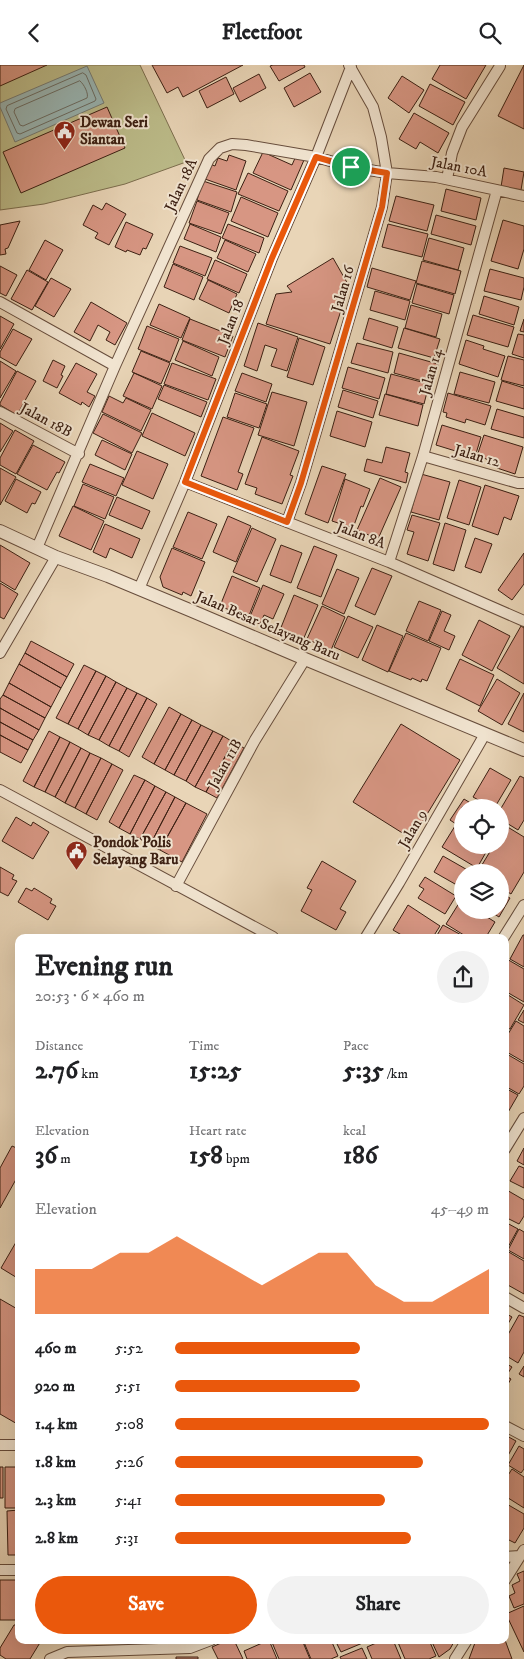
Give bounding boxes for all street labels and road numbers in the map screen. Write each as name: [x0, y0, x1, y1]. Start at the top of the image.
street label: Jalan 10A: [427, 152, 489, 182]
street label: Jalan 18A: [160, 155, 202, 216]
street label: Jalan 16: [327, 263, 359, 316]
street label: Jalan 18: [213, 297, 248, 349]
street label: Jalan 14: [415, 346, 447, 400]
street label: Jalan 18B: [15, 397, 75, 442]
street label: Jalan 12: [450, 440, 503, 472]
street label: Jalan 8A: [332, 516, 389, 553]
street label: Jalan Besar Selayang Baru: [191, 586, 343, 665]
street label: Jalan 11B: [203, 736, 247, 794]
street label: Jalan 9: [393, 806, 432, 853]

